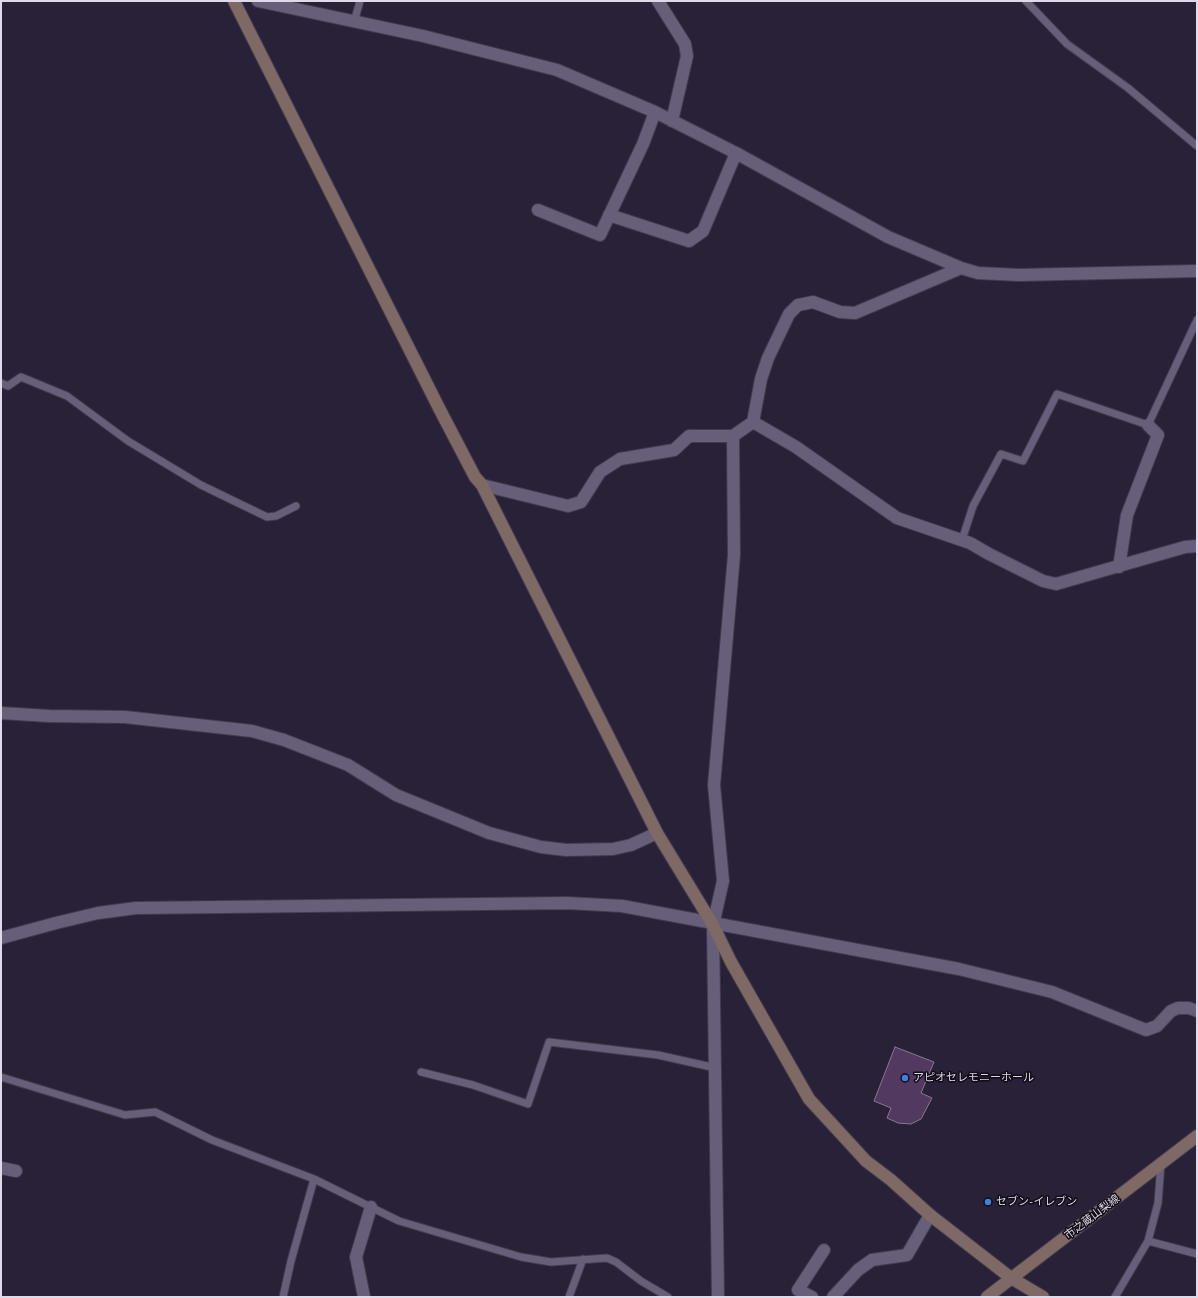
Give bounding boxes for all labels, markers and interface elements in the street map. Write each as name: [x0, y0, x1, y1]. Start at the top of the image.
place label: アピオセレモニーホール: [913, 1071, 1034, 1085]
marker: アピオセレモニーホール: [900, 1073, 910, 1083]
street label: 市之蔵山梨線: [1062, 1192, 1122, 1242]
place label: セブン-イレブン: [996, 1195, 1077, 1209]
marker: セブン-イレブン: [983, 1197, 993, 1207]

